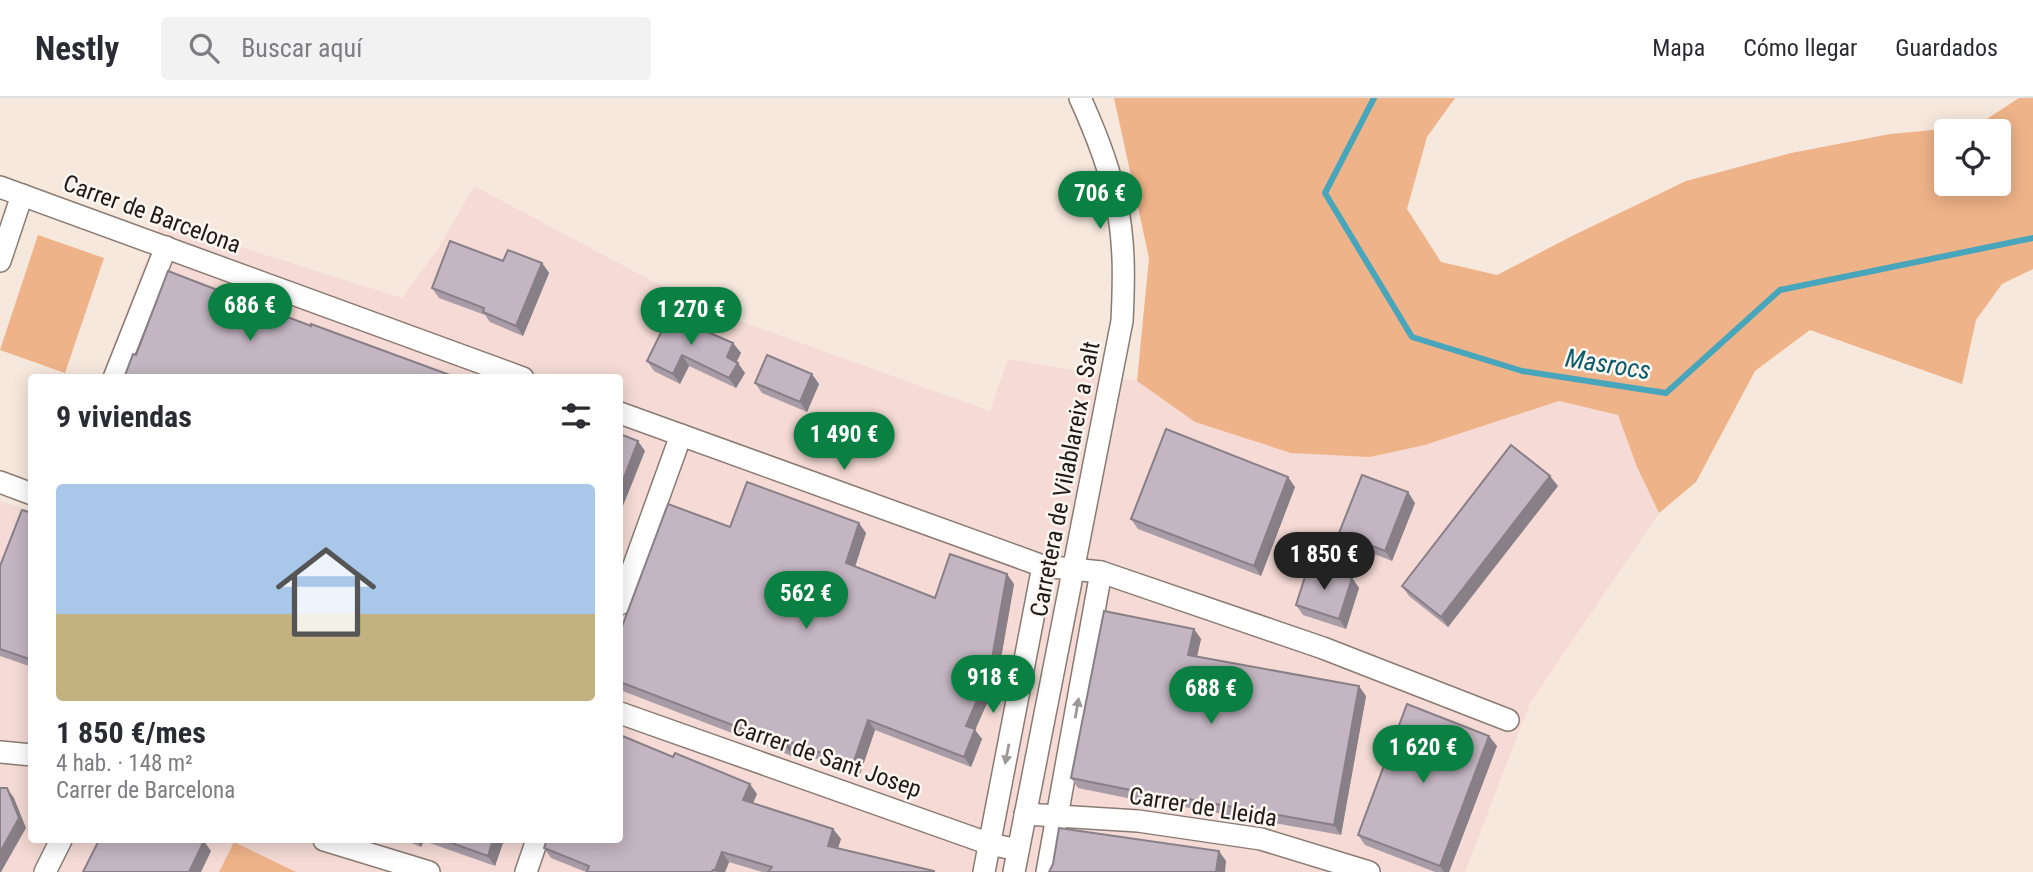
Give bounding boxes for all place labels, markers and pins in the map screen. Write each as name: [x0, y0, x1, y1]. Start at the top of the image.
pin: 706 €: [1051, 172, 1149, 231]
pin: 686 €: [201, 284, 299, 343]
pin: 1 270 €: [626, 288, 756, 347]
pin: 1 490 €: [779, 412, 909, 472]
pin: 1 850 €: [1259, 532, 1389, 592]
pin: 562 €: [757, 572, 855, 631]
pin: 918 €: [944, 656, 1042, 715]
pin: 688 €: [1162, 666, 1260, 726]
pin: 1 620 €: [1358, 726, 1488, 785]

